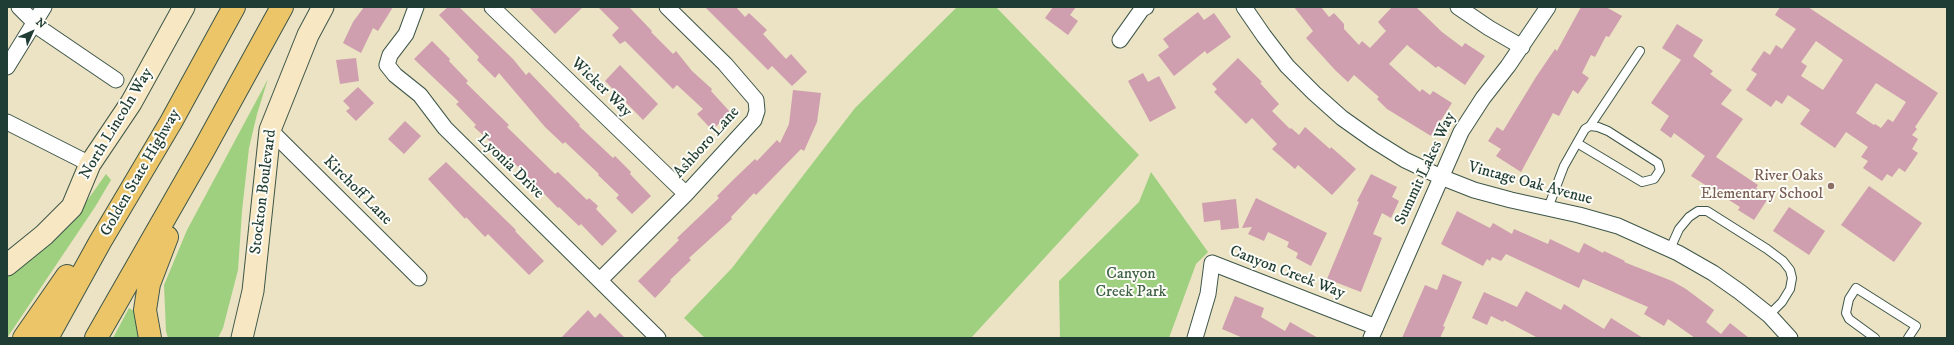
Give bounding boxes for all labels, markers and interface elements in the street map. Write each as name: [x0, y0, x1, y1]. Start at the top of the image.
north arrow: [12, 12, 52, 52]
text: N: [32, 15, 49, 32]
street label: Wicker Way: [566, 54, 636, 122]
street label: North Lincoln Way: [76, 65, 158, 183]
street label: Ashboro Lane: [670, 103, 744, 183]
street label: Golden State Highway: [97, 106, 185, 240]
street label: Summit Lakes Way: [1391, 110, 1461, 228]
street label: Stockton Boulevard: [247, 129, 281, 255]
street label: Lyonia Drive: [473, 131, 547, 203]
street label: Kirchoff Lane: [318, 152, 396, 230]
street label: Vintage Oak Avenue: [1466, 158, 1594, 210]
place label: River Oaks Elementary School: [1701, 167, 1823, 205]
marker: River Oaks Elementary School: [1826, 181, 1836, 191]
street label: Canyon Creek Way: [1227, 242, 1347, 304]
park label: Canyon Creek Park: [1095, 265, 1167, 303]

